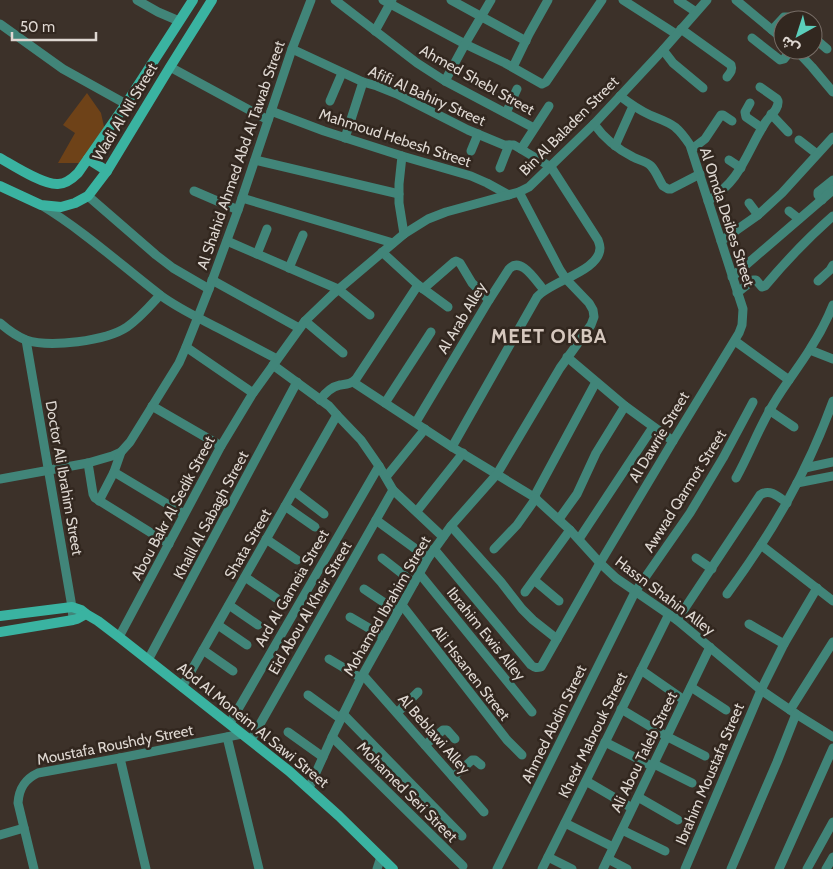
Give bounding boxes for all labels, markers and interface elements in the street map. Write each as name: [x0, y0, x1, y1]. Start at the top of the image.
scale bar: [12, 10, 96, 42]
north arrow: [773, 10, 823, 60]
text: 50 m: [20, 18, 55, 36]
text: ش: [777, 32, 803, 58]
street label: Al Shahid Ahmed Abd Al Tawab Street: [193, 38, 289, 272]
street label: Ahmed Shebl Street: [417, 41, 537, 119]
street label: Wadi Al Nil Street: [89, 60, 161, 164]
street label: Afifi Al Bahiry Street: [366, 62, 488, 130]
street label: Bin Al Baladen Street: [516, 73, 622, 179]
street label: Mahmoud Hebesh Street: [317, 105, 473, 171]
street label: Al Omda Deibes Street: [696, 145, 758, 289]
street label: Al Arab Alley: [434, 279, 491, 357]
district label: MEET OKBA: [491, 324, 607, 348]
street label: Al Dawrie Street: [625, 389, 693, 485]
street label: Doctor Ali Ibrahim Street: [42, 399, 86, 557]
street label: Awwad Qarmot Street: [640, 426, 730, 556]
street label: Abou Bakr Al Sedik Street: [127, 433, 219, 583]
street label: Khalil Al Sabagh Street: [170, 448, 252, 582]
street label: Shata Street: [221, 506, 275, 582]
street label: Ard Al Gameia Street: [251, 526, 333, 650]
street label: Mohamed Ibrahim Street: [340, 533, 434, 679]
street label: Eid Abou Al Kheir Street: [265, 538, 355, 678]
street label: Hassn Shahin Alley: [612, 553, 719, 640]
street label: Ibrahim Ewis Alley: [443, 584, 529, 685]
street label: Ali Hssanen Street: [428, 622, 514, 724]
street label: Abd Al Moneim Al Sawi Street: [174, 658, 332, 792]
street label: Ahmed Abdin Street: [518, 662, 590, 786]
street label: Khedr Mabrouk Street: [555, 669, 631, 801]
street label: Ali Abou Taleb Street: [607, 689, 681, 815]
street label: Al Beblawi Alley: [394, 690, 474, 778]
street label: Ibrahim Moustafa Street: [672, 700, 748, 848]
street label: Moustafa Roushdy Street: [35, 721, 195, 769]
street label: Mohamed Seri Street: [353, 738, 461, 846]

